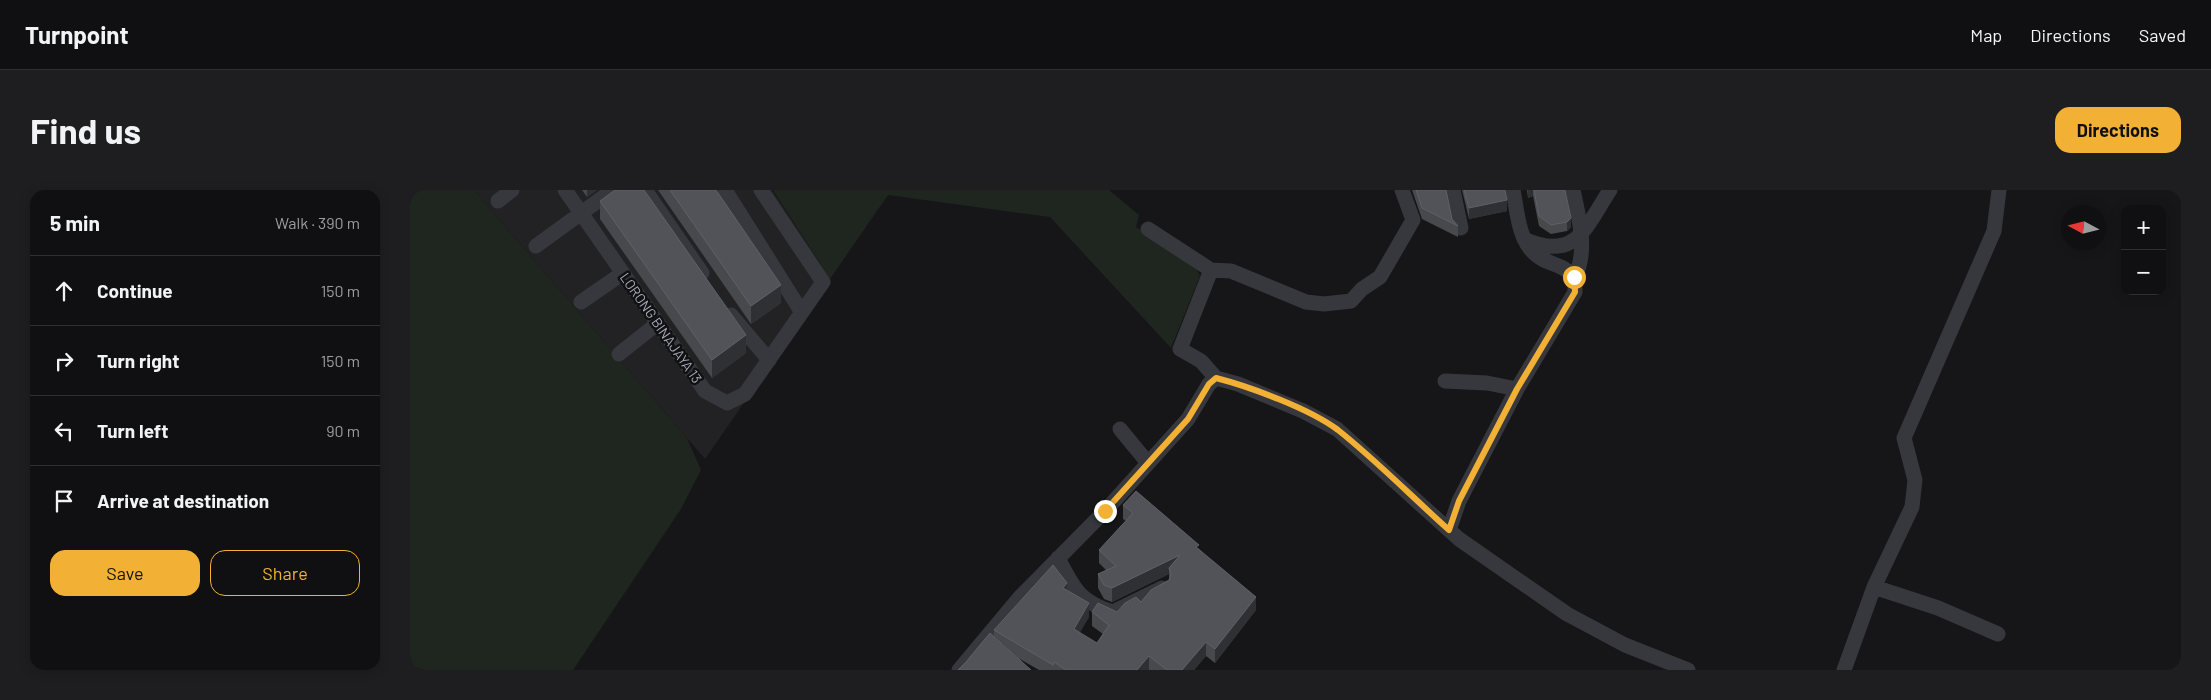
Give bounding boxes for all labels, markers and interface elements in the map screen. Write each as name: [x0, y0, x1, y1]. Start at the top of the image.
text: Turnpoint: [25, 20, 129, 49]
text: Map: [1970, 24, 2002, 46]
text: Directions: [2030, 24, 2111, 46]
text: Saved: [2139, 24, 2186, 46]
button: Directions: [2055, 107, 2181, 153]
text: Find us: [30, 109, 141, 151]
north arrow: [2061, 205, 2106, 250]
map controls: [2121, 205, 2166, 295]
button: +: [2121, 205, 2166, 250]
text: 5 min: [50, 210, 100, 235]
text: Walk · 390 m: [275, 213, 360, 232]
button: −: [2121, 250, 2166, 295]
route start: [1563, 266, 1586, 289]
street label: LORONG BINAJAYA 13: [617, 269, 706, 386]
icon: ahead: [50, 277, 78, 305]
text: Continue: [97, 279, 173, 302]
text: 150 m: [321, 281, 360, 300]
icon: right: [50, 347, 78, 375]
text: Turn right: [97, 349, 179, 372]
text: 150 m: [321, 351, 360, 370]
icon: left: [50, 417, 78, 445]
text: Turn left: [97, 419, 168, 442]
text: 90 m: [326, 421, 360, 440]
icon: arrive: [50, 487, 78, 515]
text: Arrive at destination: [97, 489, 269, 512]
route end: [1094, 500, 1117, 523]
button: Save: [50, 550, 200, 596]
button: Share: [210, 550, 360, 596]

